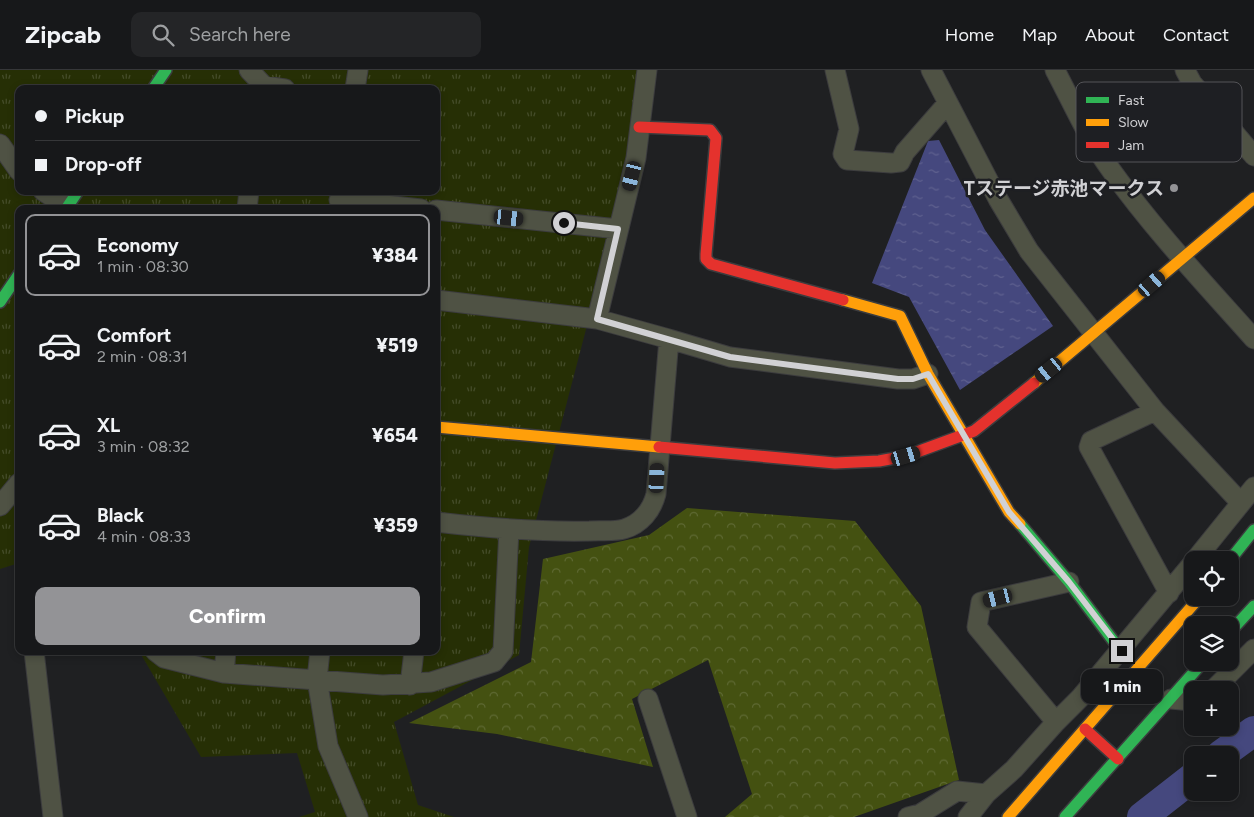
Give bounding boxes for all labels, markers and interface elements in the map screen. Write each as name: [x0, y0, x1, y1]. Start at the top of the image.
search box: [131, 12, 481, 57]
text: Zipcab: [25, 20, 101, 49]
icon: search: [149, 21, 177, 49]
text: Search here: [189, 23, 291, 46]
text: Home: [945, 24, 994, 46]
text: Map: [1022, 24, 1057, 46]
text: About: [1085, 24, 1135, 46]
text: Contact: [1163, 24, 1229, 46]
legend: [1076, 82, 1242, 162]
text: Fast: [1118, 92, 1144, 109]
text: Pickup: [65, 105, 124, 128]
text: Slow: [1118, 114, 1149, 131]
text: Jam: [1118, 137, 1144, 154]
text: Drop-off: [65, 153, 142, 176]
car: [621, 160, 642, 192]
place label: Tステージ赤池マークス: [964, 177, 1164, 200]
marker: Tステージ赤池マークス: [1168, 182, 1180, 194]
car: [493, 209, 524, 227]
route start: [553, 212, 575, 234]
icon: car: [37, 233, 82, 278]
text: Economy: [97, 234, 179, 257]
text: ¥384: [372, 244, 418, 267]
text: 1 min · 08:30: [97, 257, 189, 276]
car: [1135, 268, 1168, 300]
icon: car: [37, 323, 82, 368]
text: Comfort: [97, 324, 172, 347]
text: ¥519: [376, 334, 418, 357]
text: 2 min · 08:31: [97, 347, 188, 366]
car: [1032, 355, 1065, 385]
icon: car: [37, 413, 82, 458]
text: XL: [97, 414, 120, 437]
text: ¥654: [372, 424, 418, 447]
text: 3 min · 08:32: [97, 437, 190, 456]
car: [889, 444, 922, 468]
car: [648, 463, 665, 493]
icon: car: [37, 503, 82, 548]
text: Black: [97, 504, 144, 527]
text: ¥359: [373, 514, 418, 537]
text: 4 min · 08:33: [97, 527, 191, 546]
map controls: [1184, 551, 1239, 801]
button: locate: [1184, 551, 1239, 606]
button: Confirm: [35, 587, 420, 645]
car: [981, 587, 1014, 609]
button: layers: [1184, 616, 1239, 671]
route end: [1111, 640, 1133, 662]
callout: 1 min: [1081, 668, 1163, 704]
text: 1 min: [1103, 677, 1141, 696]
button: +: [1184, 681, 1239, 736]
button: −: [1184, 746, 1239, 801]

